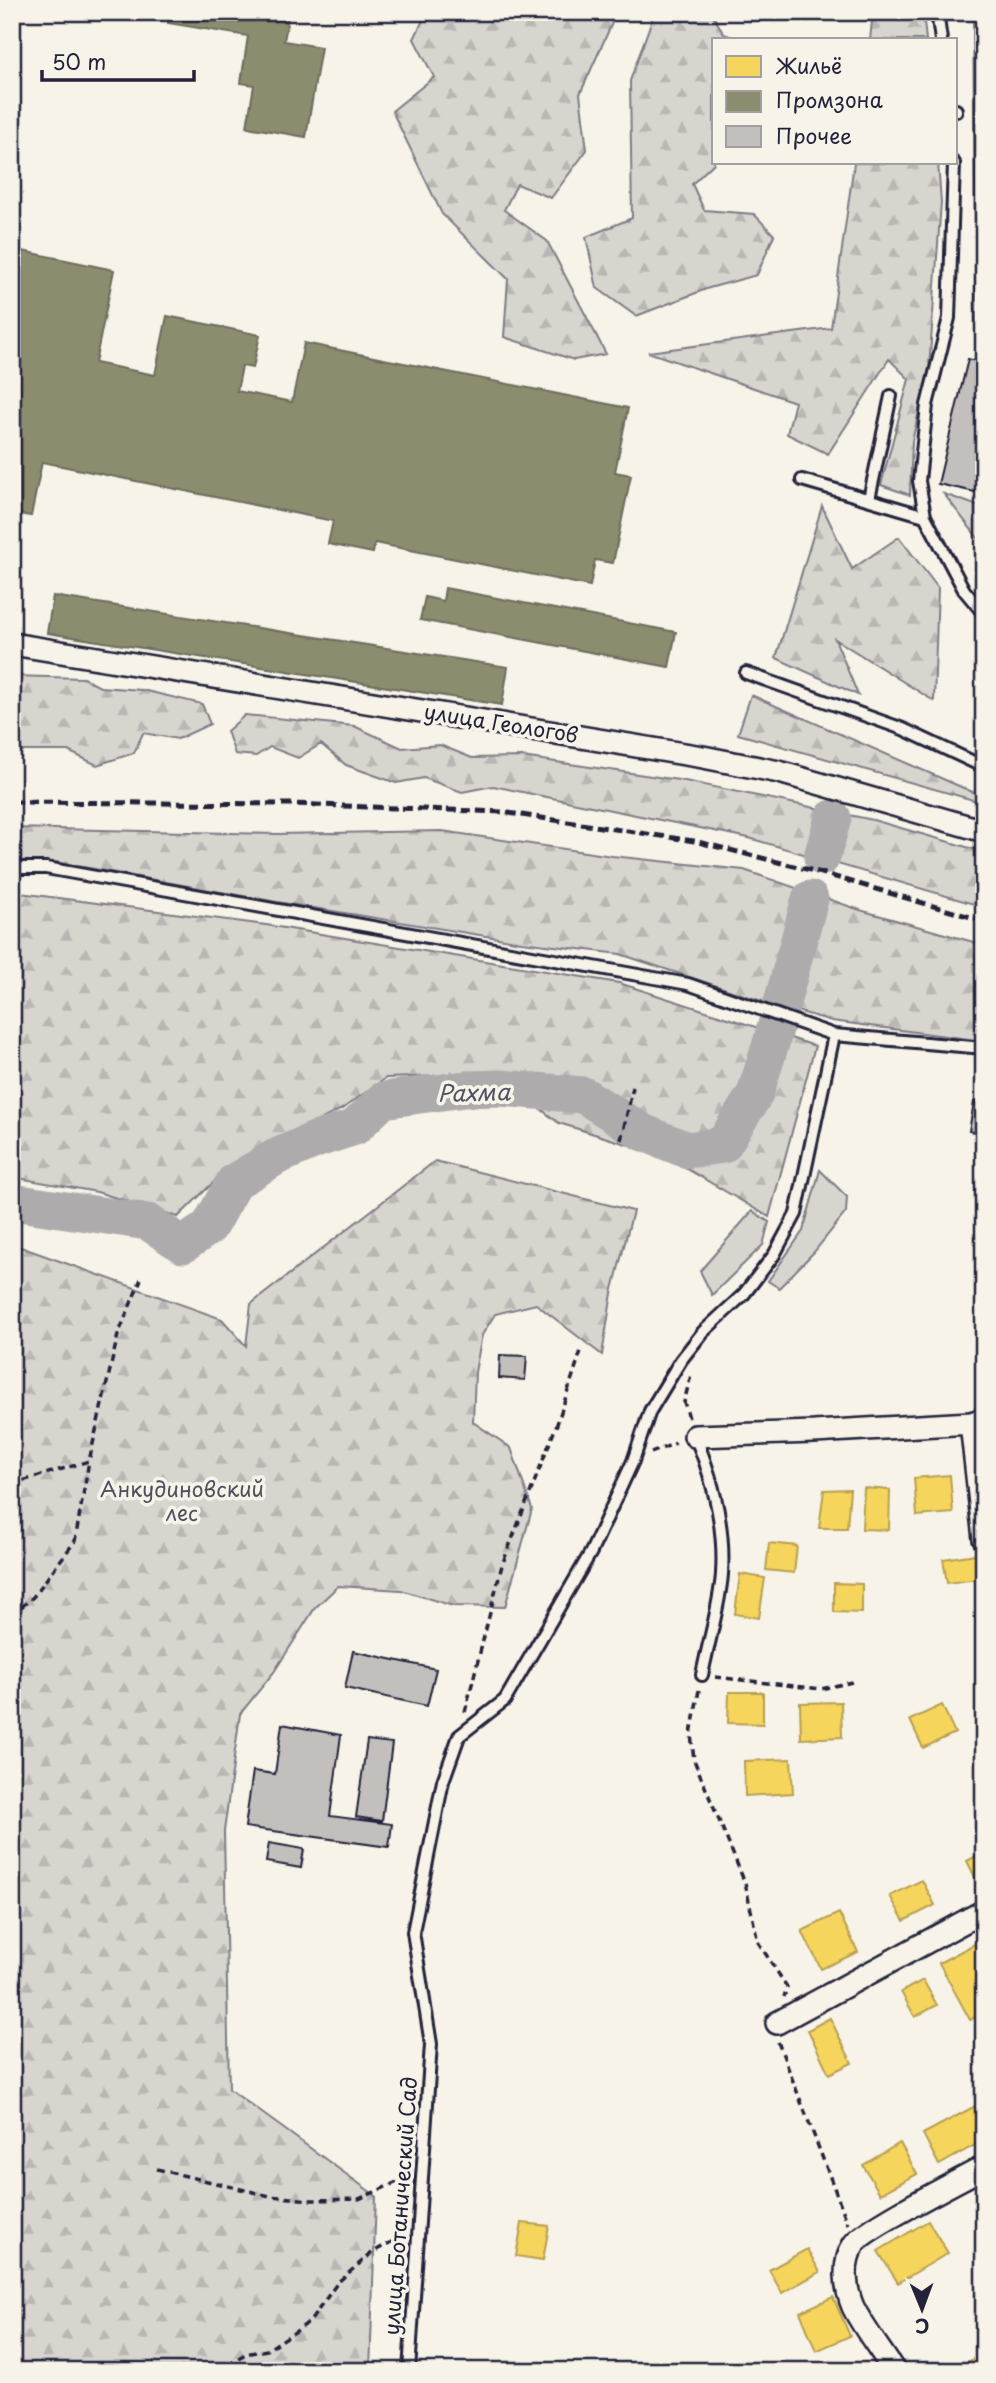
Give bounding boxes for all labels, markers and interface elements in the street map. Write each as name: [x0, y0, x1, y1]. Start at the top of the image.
scale bar: [42, 38, 194, 82]
legend: [712, 38, 958, 164]
text: 50 m: [52, 45, 106, 77]
text: Жильё: [775, 49, 842, 81]
text: Промзона: [776, 83, 883, 115]
text: Прочее: [776, 119, 852, 151]
street label: улица Геологов: [422, 694, 581, 750]
water label: Рахма: [437, 1073, 511, 1110]
park label: Анкудиновский лес: [100, 1472, 264, 1528]
street label: улица Ботанический Сад: [374, 2075, 424, 2336]
north arrow: [888, 2274, 958, 2344]
text: С: [915, 2313, 930, 2341]

